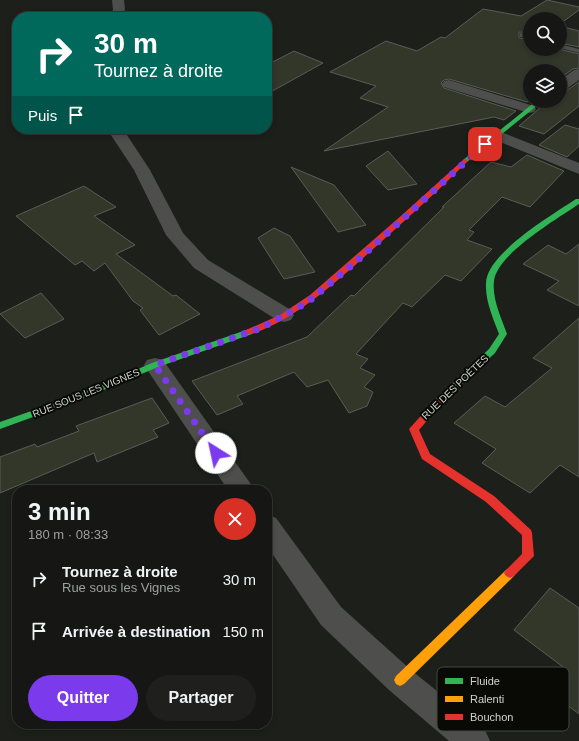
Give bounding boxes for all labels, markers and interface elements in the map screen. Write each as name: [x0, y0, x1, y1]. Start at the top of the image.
map controls: [523, 12, 567, 108]
button: search: [523, 12, 567, 56]
icon: right: [28, 28, 80, 80]
text: 30 m: [94, 28, 158, 59]
text: Tournez à droite: [94, 61, 223, 81]
button: layers: [523, 64, 567, 108]
icon: arrive: [65, 104, 87, 126]
text: Puis: [28, 107, 57, 124]
pin: [468, 127, 502, 161]
icon: arrive: [474, 133, 496, 155]
street label: RUE DES POÈTES: [419, 352, 491, 421]
street label: RUE SOUS LES VIGNES: [31, 366, 141, 420]
position arrow: [195, 432, 237, 474]
text: 3 min: [28, 498, 91, 525]
button: close: [214, 498, 256, 540]
text: 180 m · 08:33: [28, 527, 108, 542]
text: Tournez à droite: [62, 563, 178, 580]
icon: right: [28, 568, 50, 590]
text: 30 m: [223, 571, 256, 588]
text: Rue sous les Vignes: [62, 580, 180, 595]
icon: arrive: [28, 620, 50, 642]
text: Arrivée à destination: [62, 623, 210, 640]
text: 150 m: [222, 623, 264, 640]
legend: [437, 667, 569, 731]
button: Quitter: [28, 675, 138, 721]
button: Partager: [146, 675, 256, 721]
text: Fluide: [470, 675, 500, 687]
text: Ralenti: [470, 693, 504, 705]
text: Bouchon: [470, 711, 513, 723]

